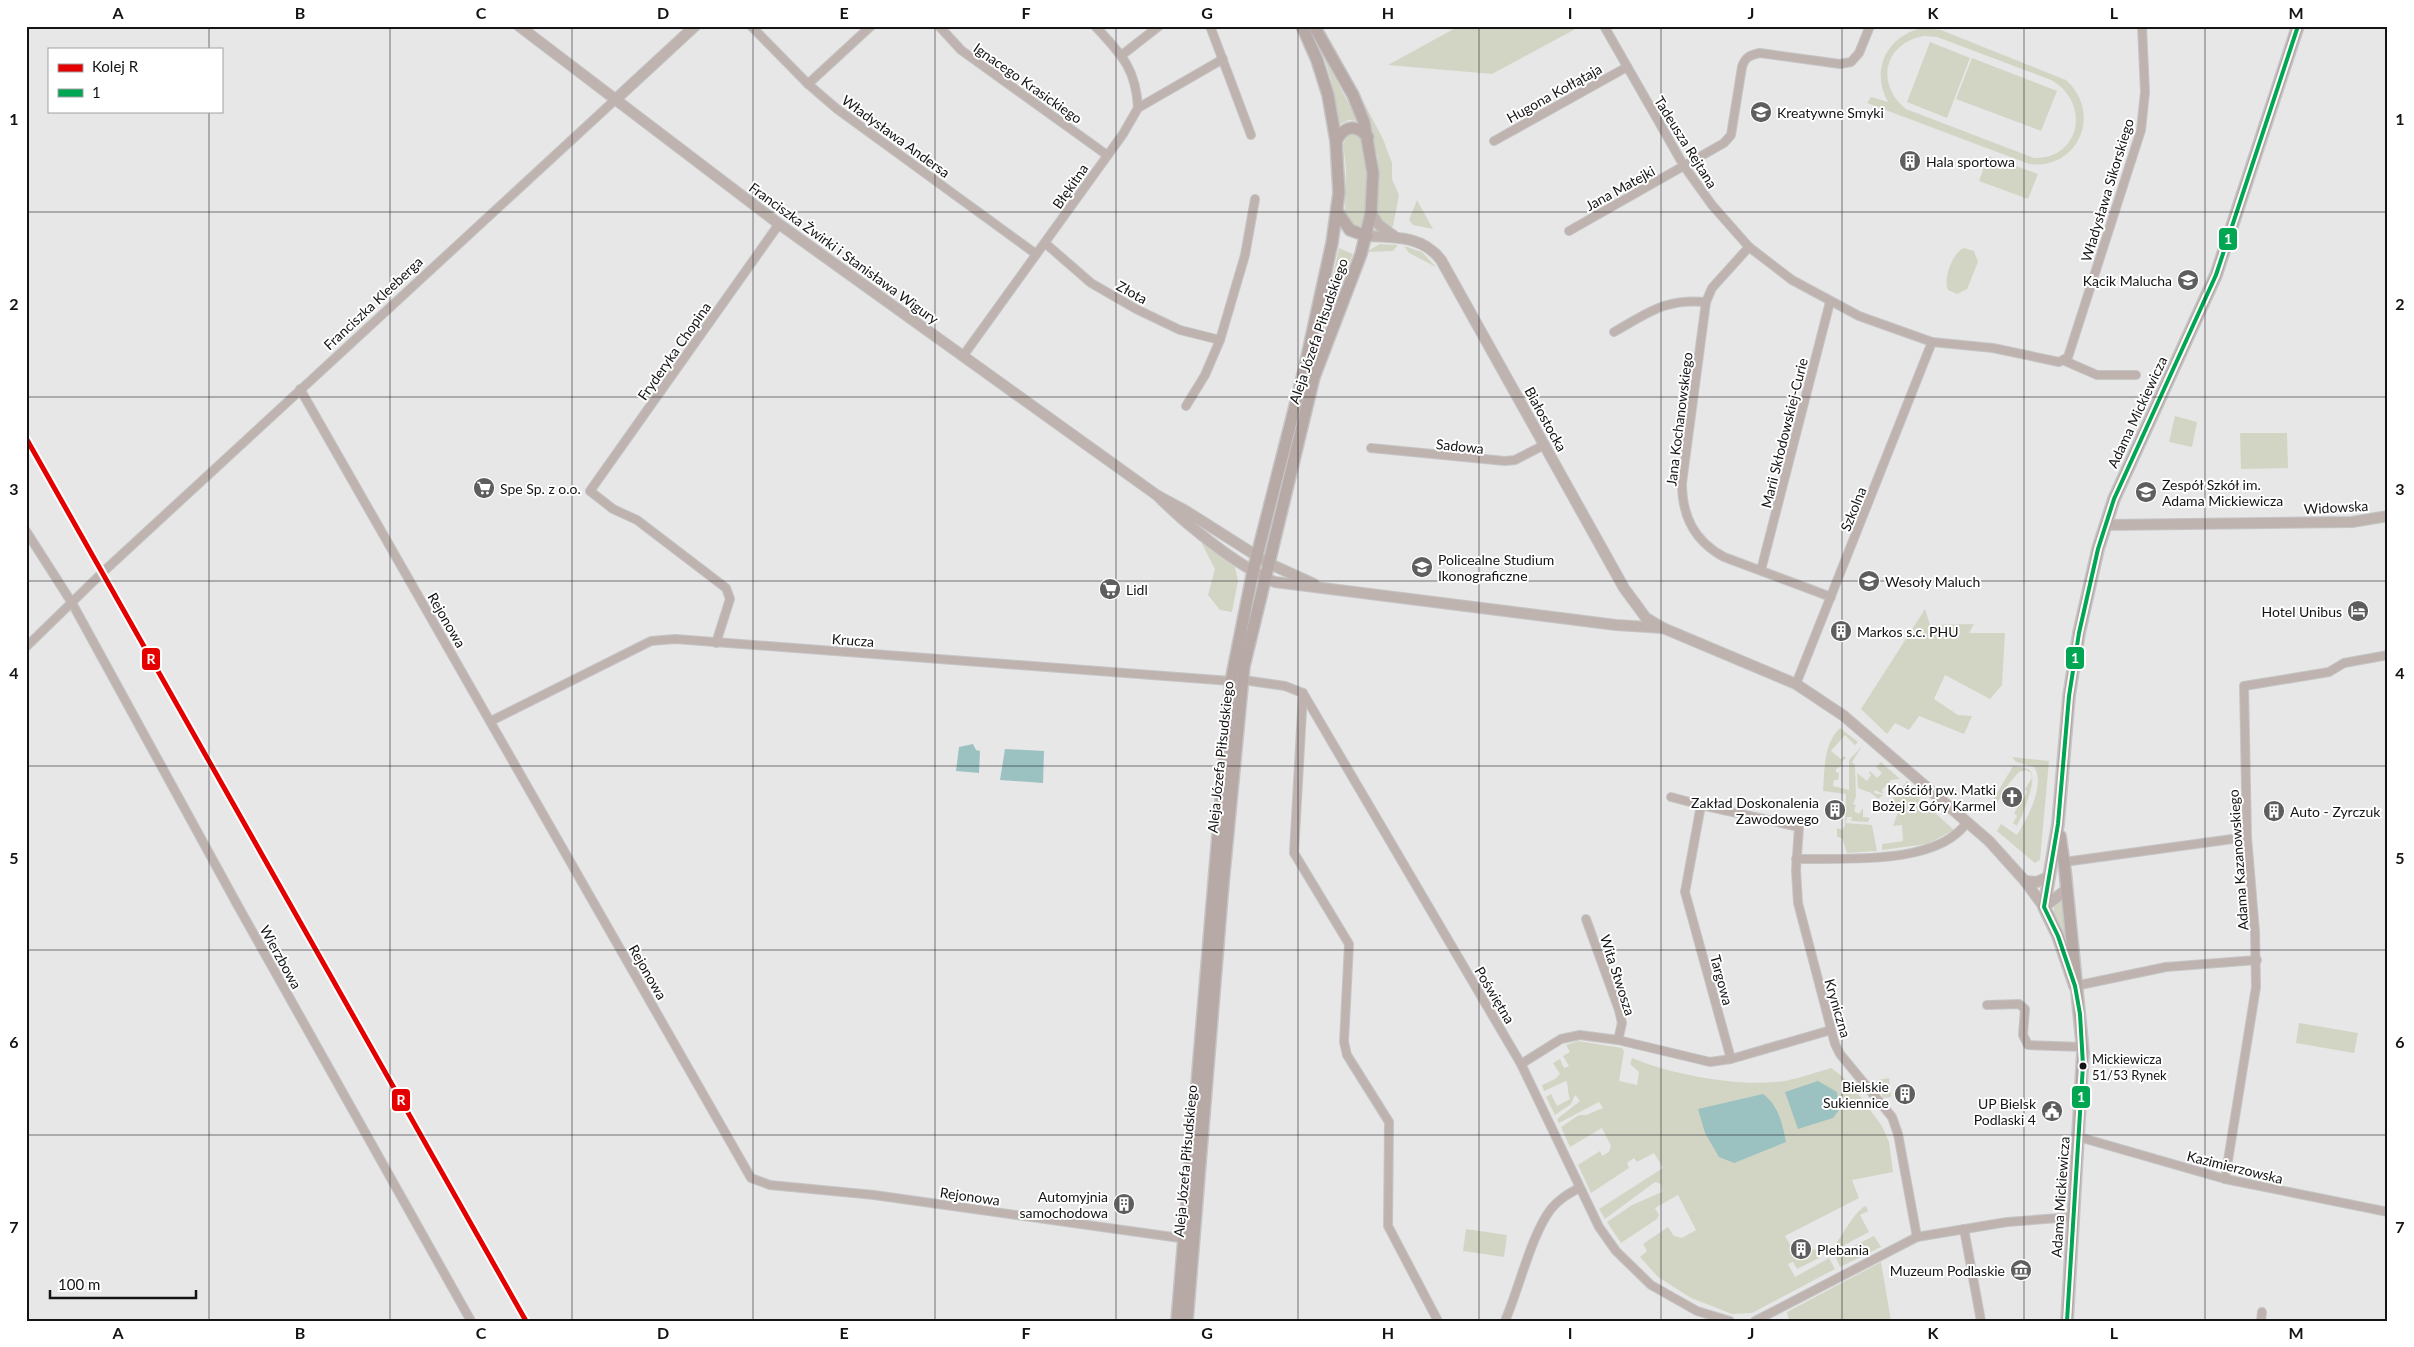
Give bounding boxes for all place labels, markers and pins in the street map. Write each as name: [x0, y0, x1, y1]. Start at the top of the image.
school or university icon: Kreatywne Smyki: [1749, 100, 1773, 124]
place label: Kreatywne Smyki: [1777, 104, 1884, 121]
building icon: Hala sportowa: [1898, 149, 1922, 173]
place label: Hala sportowa: [1926, 153, 2015, 170]
school or university icon: Kącik Malucha: [2176, 268, 2200, 292]
place label: Kącik Malucha: [2083, 272, 2172, 289]
supermarket icon: Spe Sp. z o.o.: [472, 476, 496, 500]
place label: Zespół Szkół im. Adama Mickiewicza: [2162, 476, 2283, 509]
place label: Spe Sp. z o.o.: [500, 480, 581, 497]
school or university icon: Zespół Szkół im. Adama Mickiewicza: [2134, 480, 2158, 504]
place label: Policealne Studium Ikonograficzne: [1438, 551, 1554, 584]
school or university icon: Policealne Studium Ikonograficzne: [1410, 555, 1434, 579]
school or university icon: Wesoły Maluch: [1857, 569, 1881, 593]
place label: Wesoły Maluch: [1885, 573, 1980, 590]
supermarket icon: Lidl: [1098, 577, 1122, 601]
place label: Lidl: [1126, 581, 1148, 598]
hotel icon: Hotel Unibus: [2346, 599, 2370, 623]
place label: Hotel Unibus: [2261, 603, 2342, 620]
building icon: Markos s.c. PHU: [1829, 619, 1853, 643]
place label: Markos s.c. PHU: [1857, 623, 1958, 640]
place label: Kościół pw. Matki Bożej z Góry Karmel: [1872, 781, 1996, 814]
church icon: Kościół pw. Matki Bożej z Góry Karmel: [2000, 785, 2024, 809]
place label: Zakład Doskonalenia Zawodowego: [1691, 794, 1819, 827]
building icon: Zakład Doskonalenia Zawodowego: [1823, 798, 1847, 822]
building icon: Auto - Zyrczuk: [2262, 799, 2286, 823]
place label: Auto - Zyrczuk: [2290, 803, 2381, 820]
place label: Mickiewicza 51/53 Rynek: [2092, 1051, 2167, 1083]
marker: Mickiewicza 51/53 Rynek: [2078, 1061, 2088, 1071]
place label: Bielskie Sukiennice: [1823, 1078, 1889, 1111]
building icon: Bielskie Sukiennice: [1893, 1082, 1917, 1106]
place label: UP Bielsk Podlaski 4: [1974, 1095, 2037, 1128]
public building icon: UP Bielsk Podlaski 4: [2040, 1099, 2064, 1123]
place label: Automyjnia samochodowa: [1020, 1188, 1108, 1221]
building icon: Automyjnia samochodowa: [1112, 1192, 1136, 1216]
building icon: Plebania: [1789, 1237, 1813, 1261]
place label: Plebania: [1817, 1241, 1869, 1258]
museum icon: Muzeum Podlaskie: [2009, 1258, 2033, 1282]
place label: Muzeum Podlaskie: [1890, 1262, 2005, 1279]

